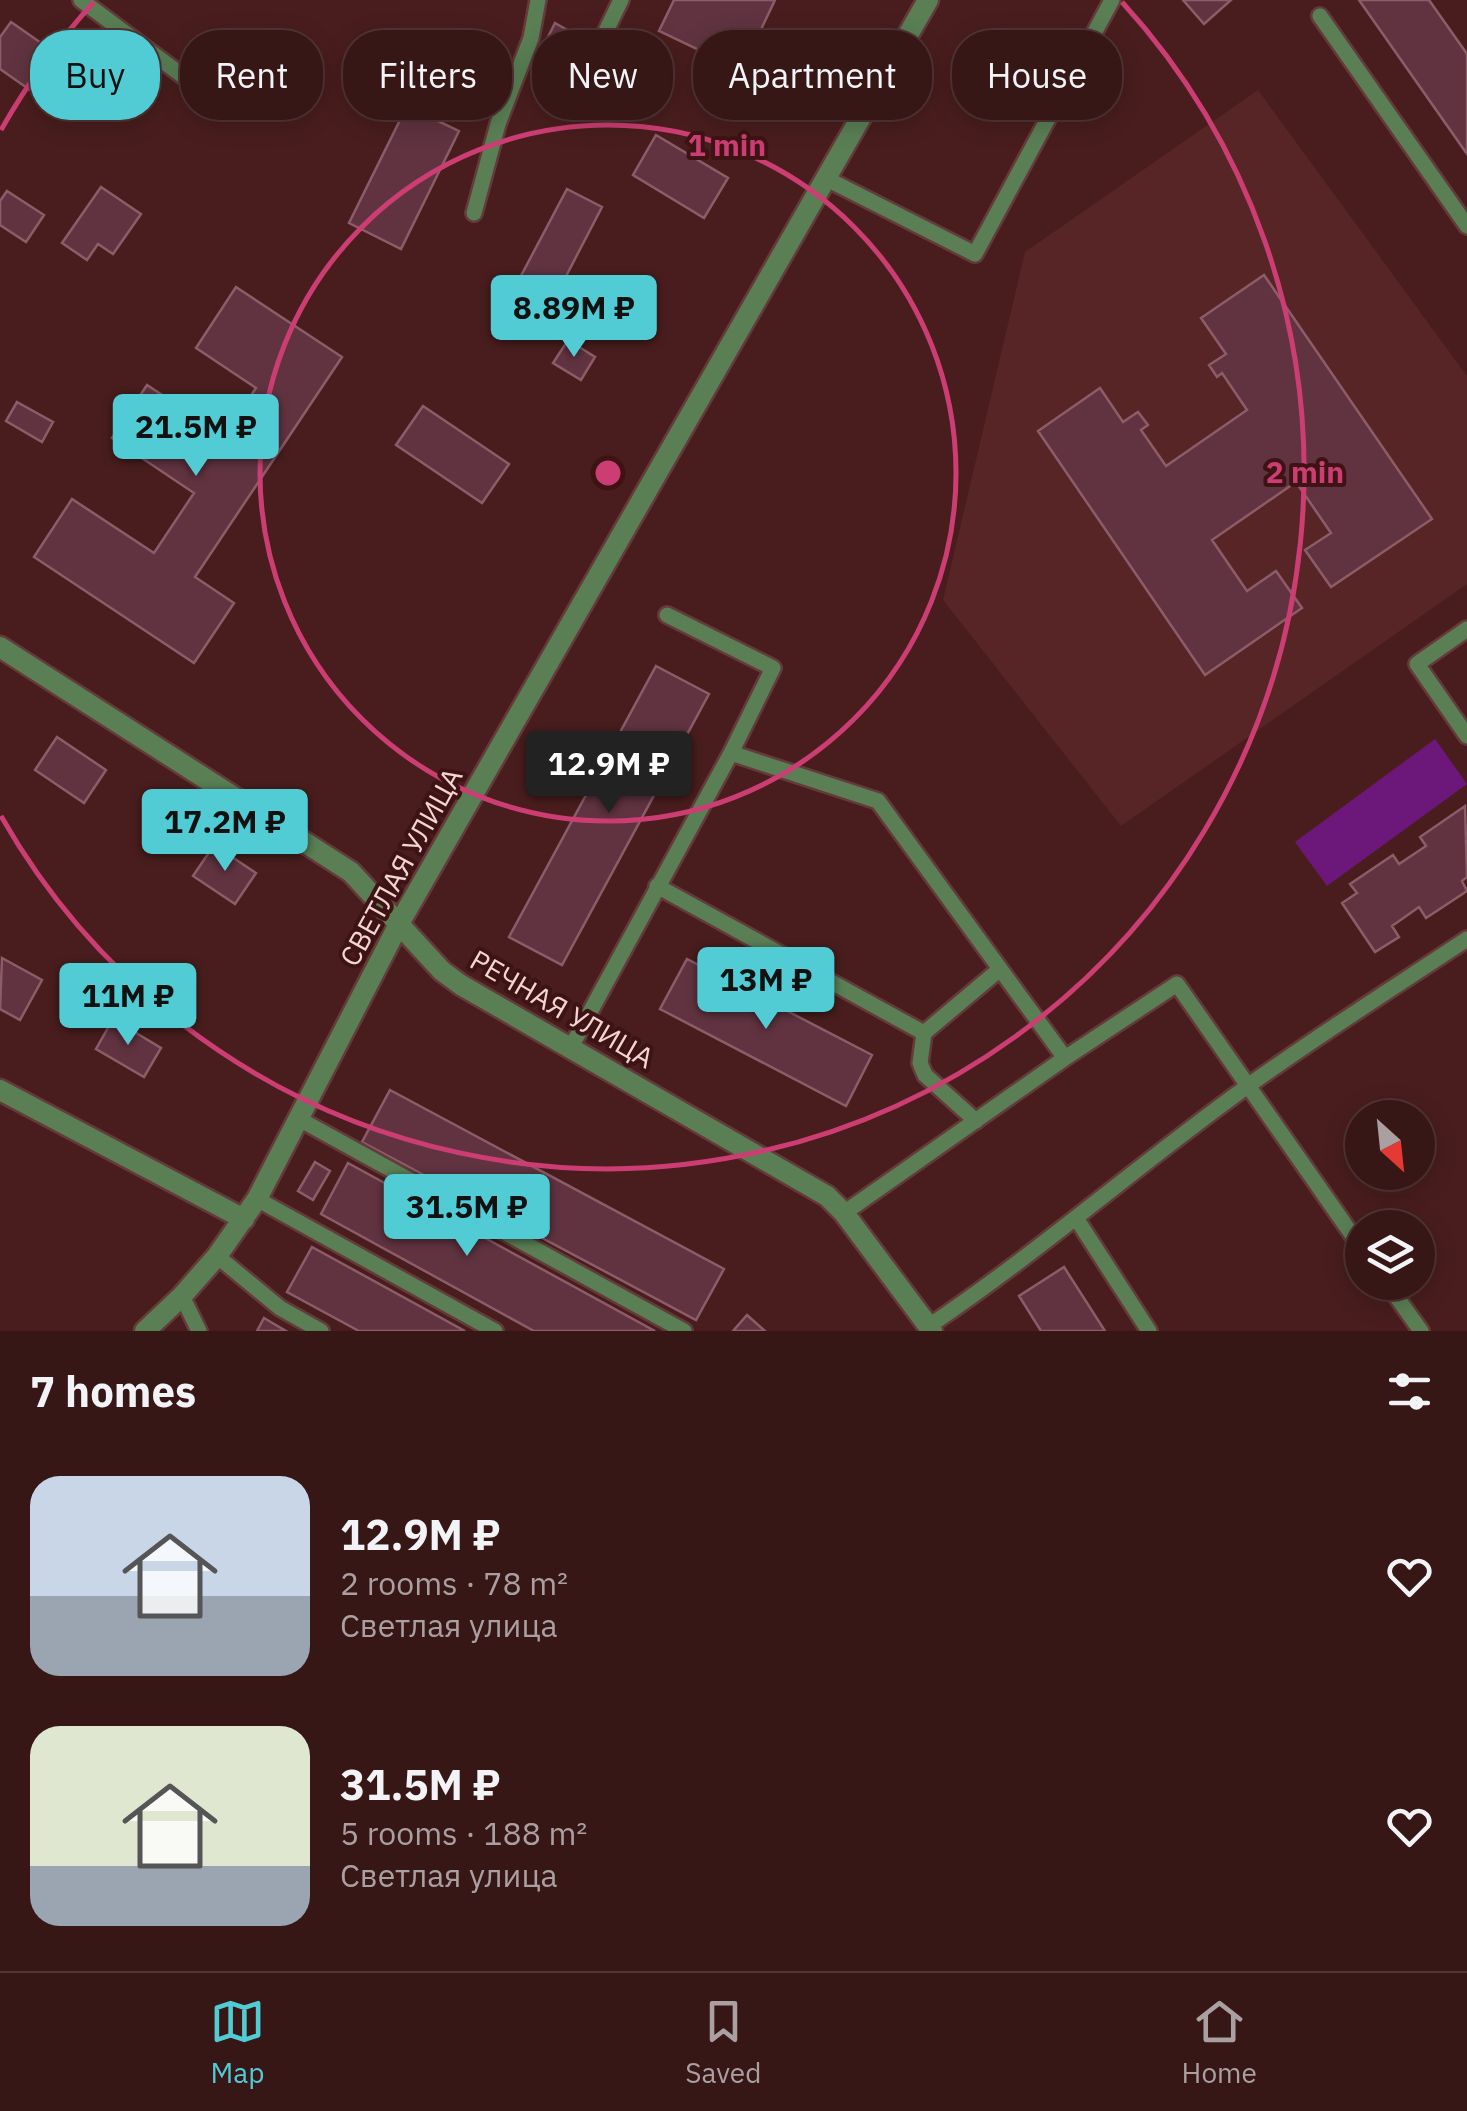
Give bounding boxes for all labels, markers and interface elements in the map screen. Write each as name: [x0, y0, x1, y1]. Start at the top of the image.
chip: Buy: [30, 30, 160, 120]
chip: Rent: [180, 30, 323, 120]
chip: Filters: [343, 30, 512, 120]
chip: New: [532, 30, 673, 120]
chip: Apartment: [693, 30, 932, 120]
chip: House: [952, 30, 1122, 120]
text: 1 min: [688, 125, 766, 164]
pin: 8.89M ₽: [482, 275, 666, 360]
text: 8.89M ₽: [513, 286, 635, 328]
pin: 21.5M ₽: [104, 394, 288, 479]
text: 21.5M ₽: [135, 405, 257, 447]
text: 2 min: [1266, 452, 1344, 491]
centre of rings: [590, 455, 626, 491]
pin: 12.9M ₽: [517, 731, 701, 816]
text: 12.9M ₽: [548, 742, 670, 784]
street label: СВЕТЛАЯ УЛИЦА: [331, 761, 470, 972]
pin: 17.2M ₽: [133, 789, 317, 874]
text: 17.2M ₽: [164, 800, 286, 842]
street label: РЕЧНАЯ УЛИЦА: [464, 941, 661, 1076]
pin: 13M ₽: [696, 947, 836, 1032]
text: 13M ₽: [719, 958, 813, 1000]
pin: 11M ₽: [58, 963, 198, 1048]
text: 11M ₽: [81, 974, 175, 1016]
north arrow: [1345, 1100, 1435, 1190]
map controls: [1345, 1100, 1435, 1300]
pin: 31.5M ₽: [375, 1174, 559, 1259]
text: 31.5M ₽: [406, 1185, 528, 1227]
button: layers: [1345, 1210, 1435, 1300]
text: 7 homes: [30, 1364, 196, 1419]
icon: filters: [1382, 1364, 1437, 1419]
text: 12.9M ₽: [340, 1507, 501, 1562]
icon: home: [110, 1516, 230, 1636]
icon: heart: [1382, 1549, 1437, 1604]
text: 2 rooms · 78 m²: [340, 1562, 568, 1604]
text: Светлая улица: [340, 1604, 558, 1646]
text: 31.5M ₽: [340, 1757, 501, 1812]
icon: home: [110, 1766, 230, 1886]
icon: heart: [1382, 1799, 1437, 1854]
text: 5 rooms · 188 m²: [340, 1812, 587, 1854]
text: Светлая улица: [340, 1854, 558, 1896]
tab: Map: [210, 1994, 265, 2091]
tab: Saved: [685, 1994, 761, 2091]
tab: Home: [1182, 1994, 1257, 2091]

